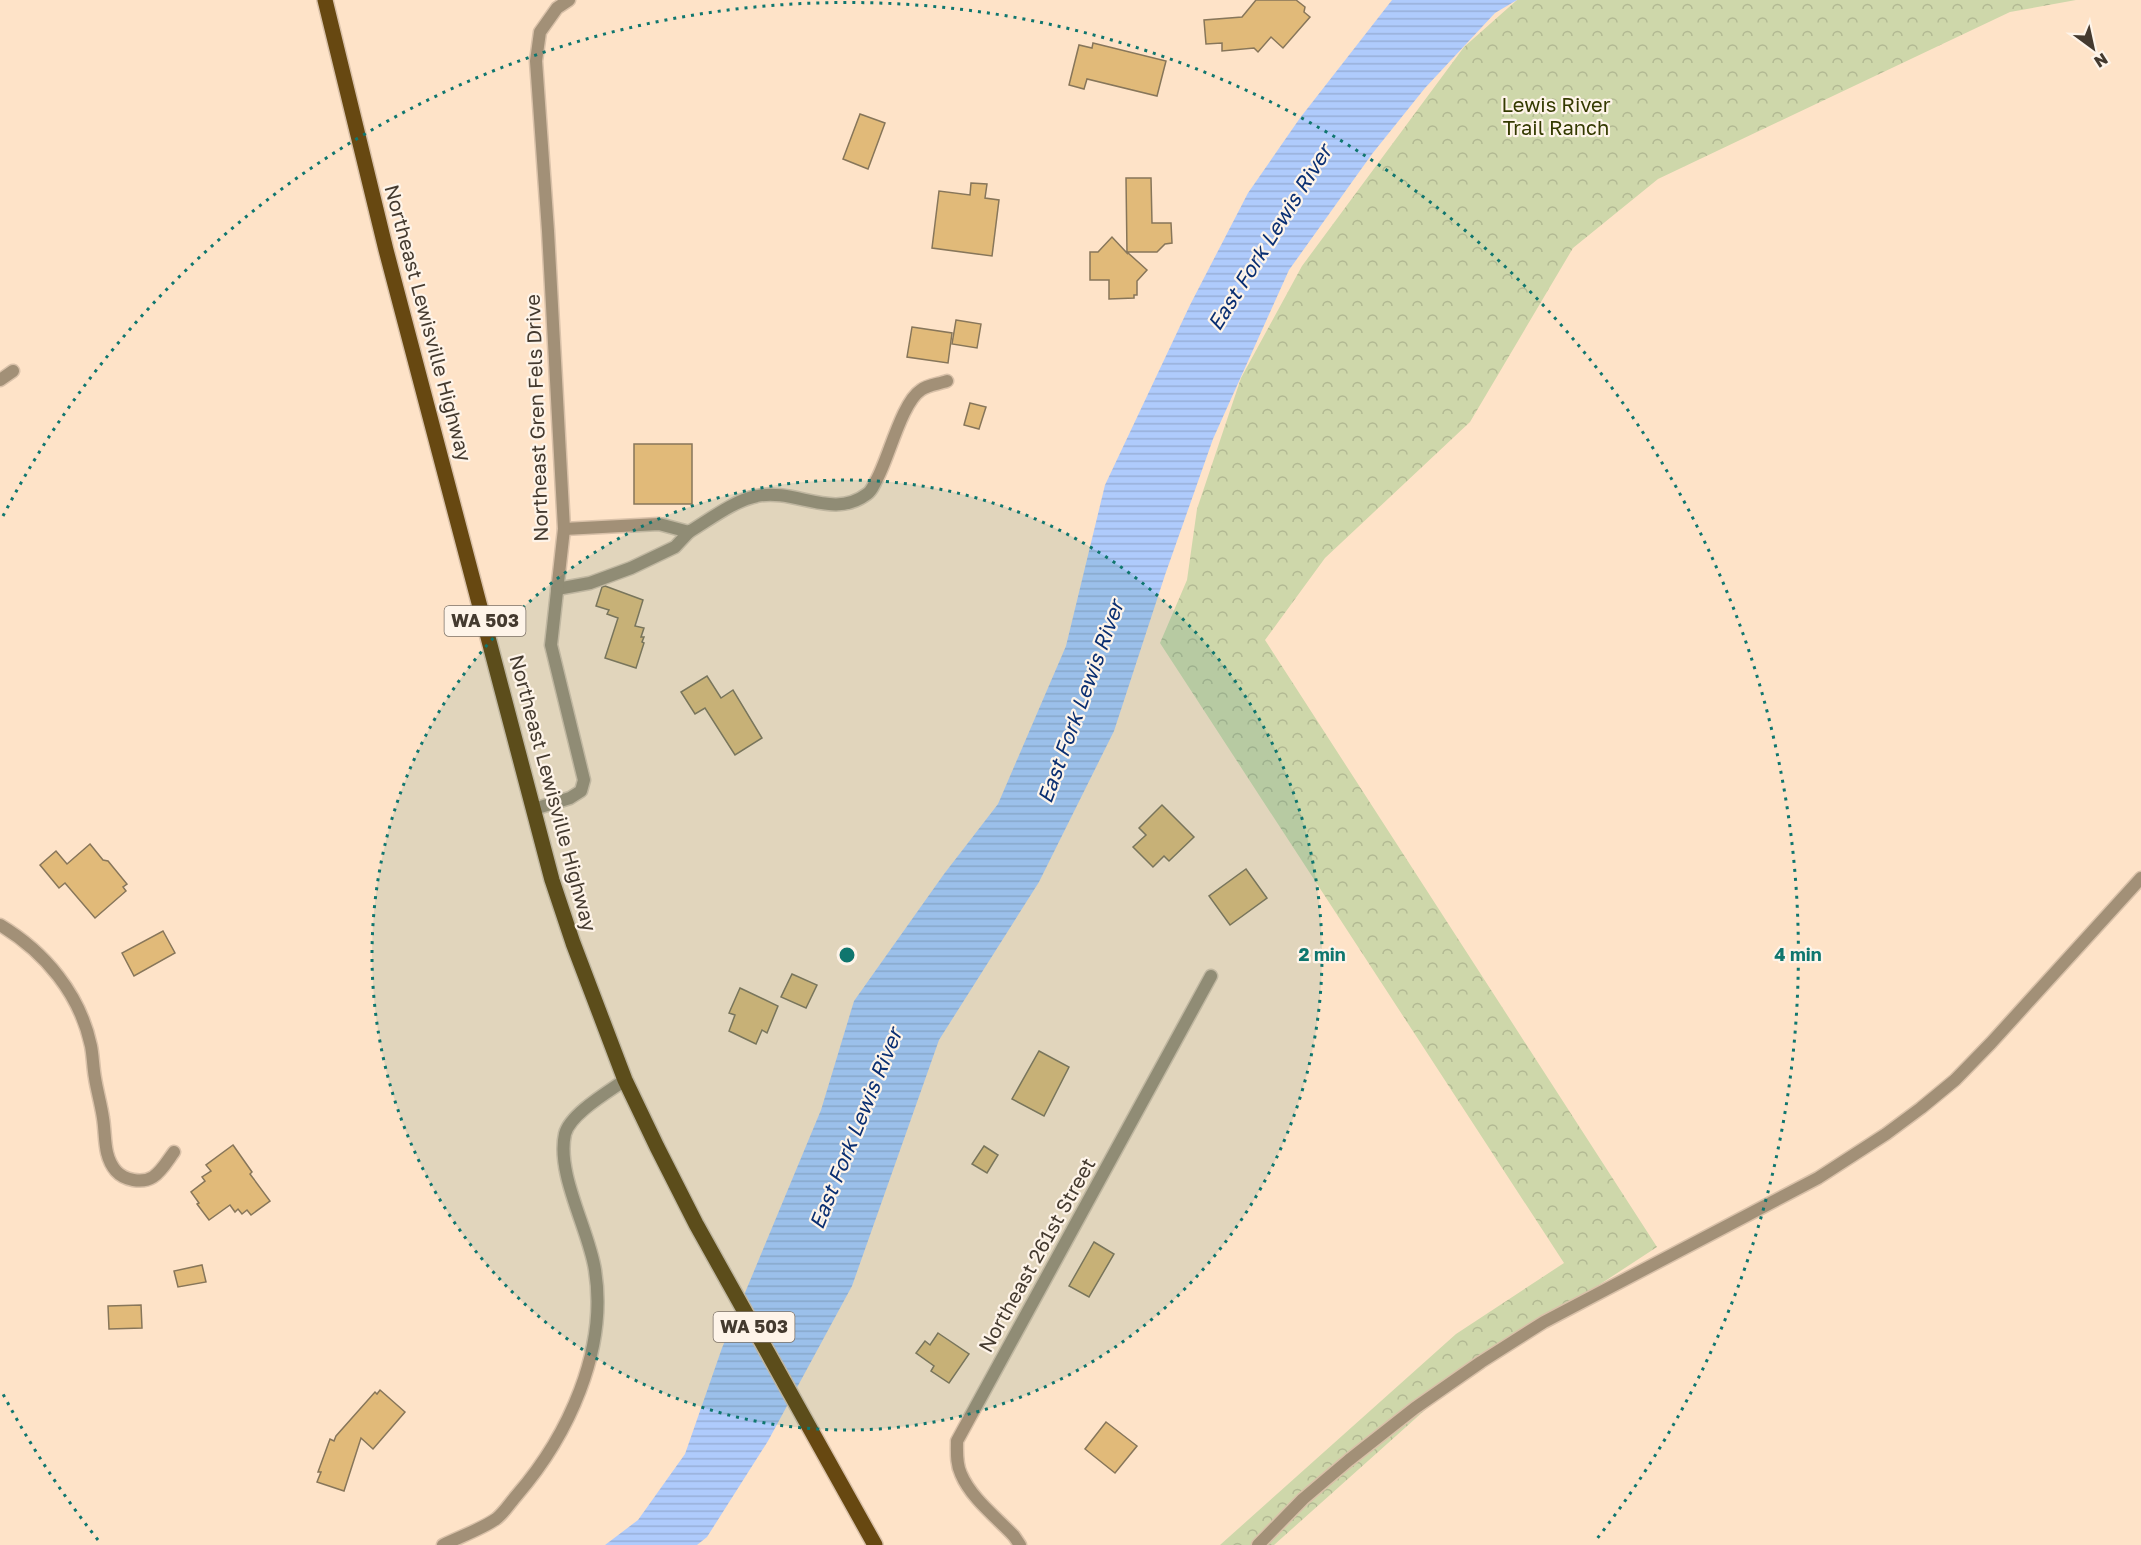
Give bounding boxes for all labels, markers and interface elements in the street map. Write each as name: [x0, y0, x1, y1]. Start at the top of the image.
north arrow: [2063, 18, 2123, 78]
text: N: [2091, 49, 2112, 72]
park label: Lewis River Trail Ranch: [1502, 92, 1611, 139]
water label: East Fork Lewis River: [1201, 138, 1338, 335]
street label: Northeast Lewisville Highway: [380, 182, 478, 464]
street label: Northeast Gren Fels Drive: [520, 294, 552, 542]
water label: East Fork Lewis River: [1031, 594, 1130, 807]
road number: WA 503: [444, 606, 526, 636]
street label: Northeast Lewisville Highway: [505, 652, 603, 934]
text: 2 min: [1298, 943, 1346, 965]
text: 4 min: [1774, 943, 1822, 965]
centre of rings: [837, 945, 857, 965]
water label: East Fork Lewis River: [803, 1022, 908, 1233]
street label: Northeast 261st Street: [973, 1153, 1100, 1356]
road number: WA 503: [714, 1312, 795, 1342]

